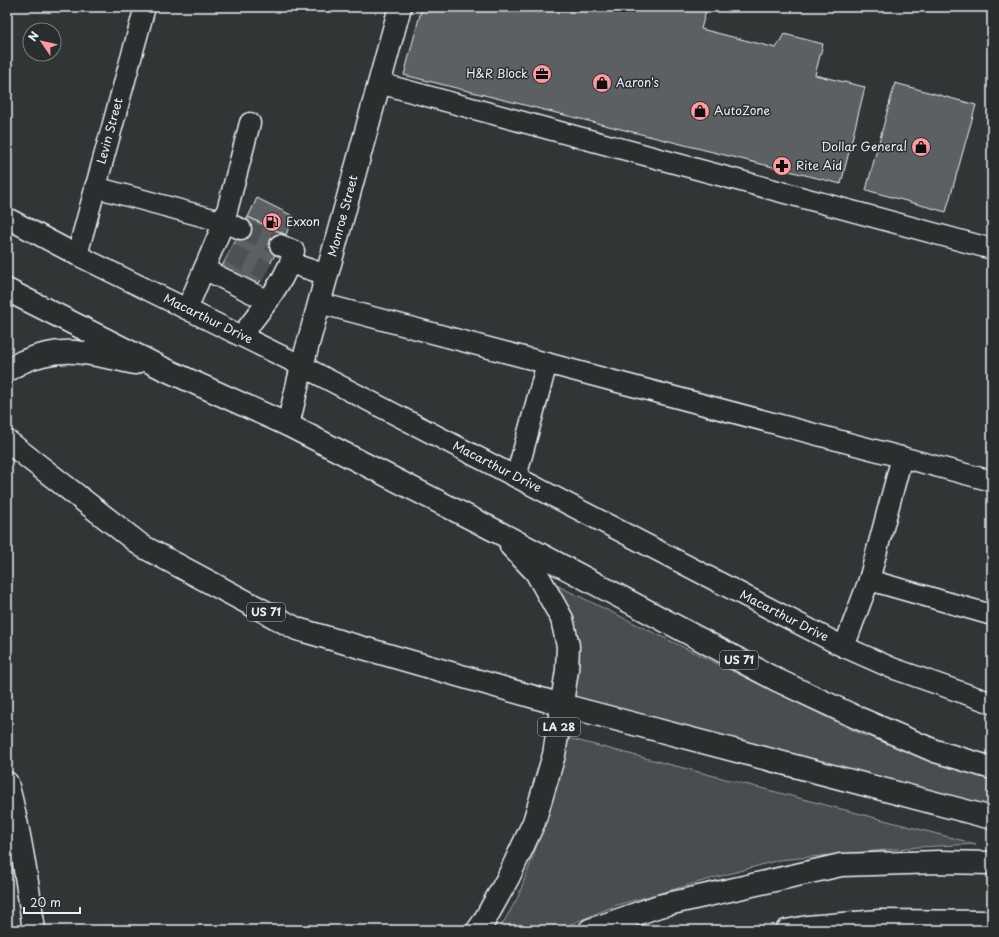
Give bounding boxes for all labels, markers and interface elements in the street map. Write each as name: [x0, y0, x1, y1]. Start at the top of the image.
north arrow: [22, 22, 62, 62]
text: N: [24, 28, 43, 44]
office icon: H&R Block: [531, 63, 553, 85]
place label: H&R Block: [466, 64, 528, 82]
shop icon: Aaron's: [591, 72, 613, 94]
place label: Aaron's: [616, 73, 660, 91]
street label: Levin Street: [92, 95, 127, 166]
shop icon: AutoZone: [689, 100, 711, 122]
place label: AutoZone: [714, 101, 771, 119]
shop icon: Dollar General: [910, 136, 932, 158]
place label: Dollar General: [821, 137, 907, 155]
pharmacy icon: Rite Aid: [771, 155, 793, 177]
place label: Rite Aid: [796, 156, 842, 174]
street label: Monroe Street: [322, 173, 362, 259]
fuel station icon: Exxon: [261, 211, 283, 233]
place label: Exxon: [286, 212, 320, 230]
street label: Macarthur Drive: [161, 289, 256, 348]
street label: Macarthur Drive: [450, 436, 545, 496]
street label: Macarthur Drive: [737, 585, 832, 645]
road number: US 71: [247, 603, 285, 621]
road number: US 71: [720, 651, 758, 669]
road number: LA 28: [538, 718, 580, 736]
scale bar: [24, 889, 80, 915]
text: 20 m: [30, 893, 61, 911]

